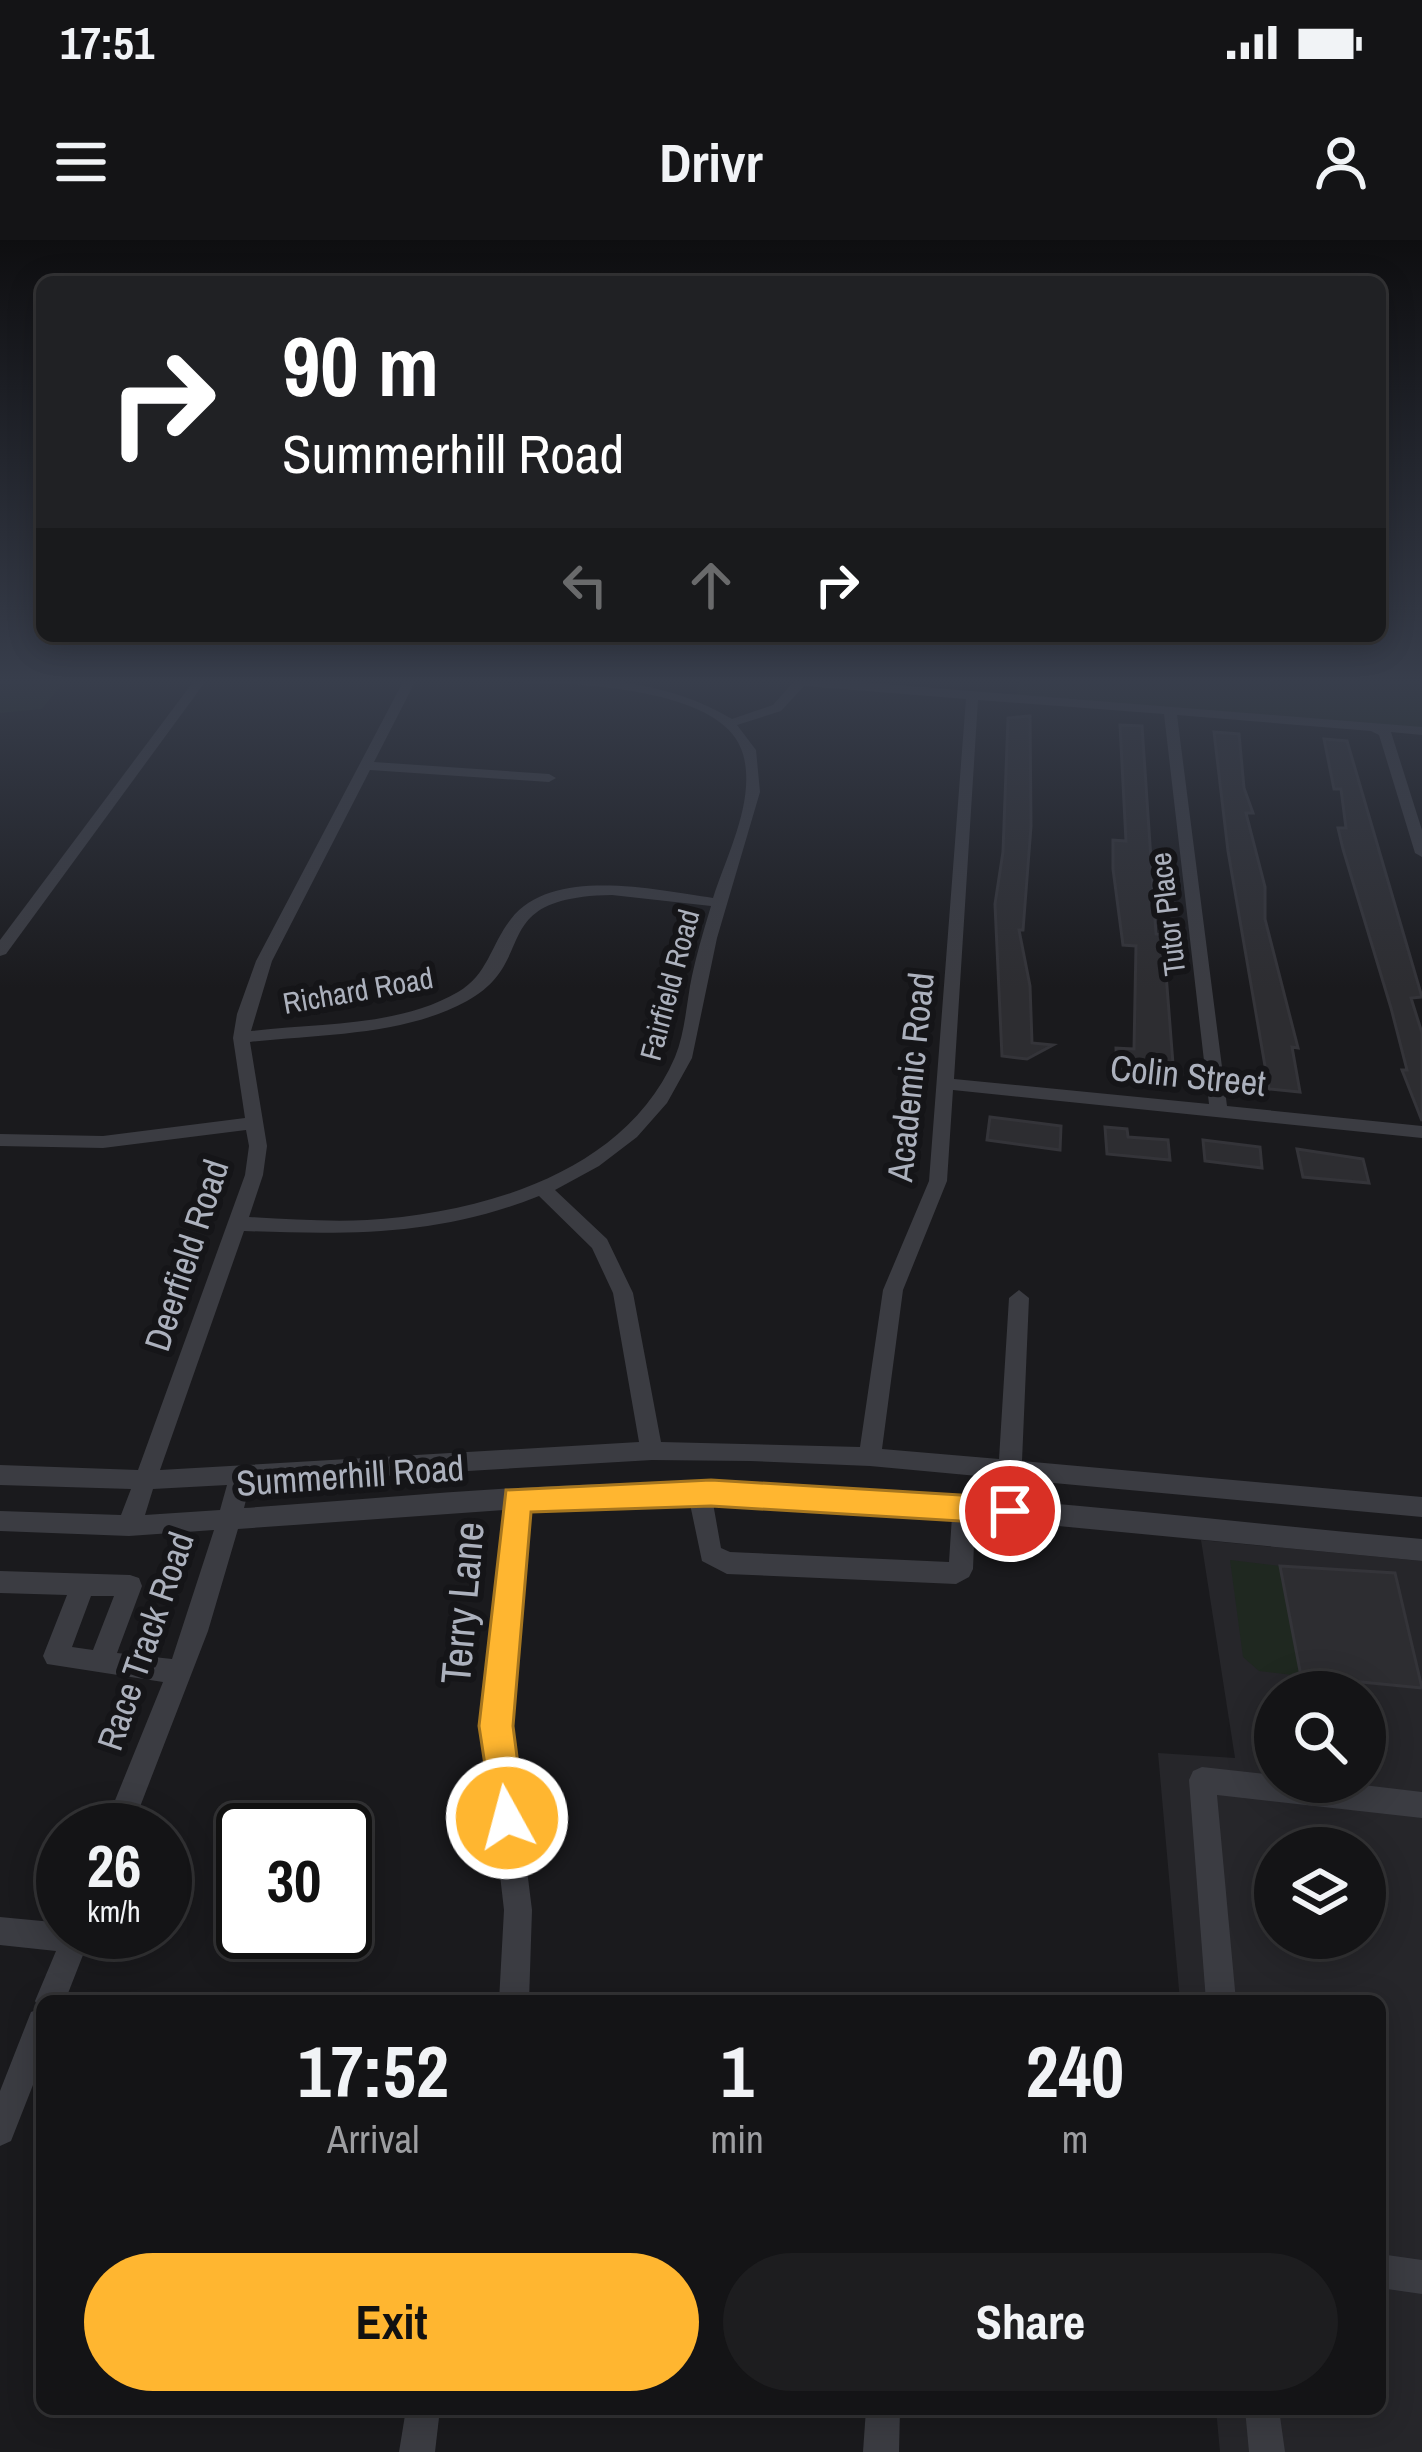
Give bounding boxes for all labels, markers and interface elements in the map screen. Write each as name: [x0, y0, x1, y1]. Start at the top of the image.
text: 17:51: [60, 12, 154, 73]
text: Drivr: [659, 126, 763, 199]
icon: menu: [48, 129, 114, 195]
icon: person: [1308, 129, 1374, 195]
text: 90 m: [282, 309, 439, 422]
icon: right: [84, 324, 240, 480]
text: Summerhill Road: [282, 417, 624, 490]
icon: left: [552, 552, 618, 618]
icon: ahead: [678, 552, 744, 618]
icon: right: [804, 552, 870, 618]
street label: Tutor Place: [1140, 850, 1194, 978]
street label: Fairfield Road: [630, 905, 708, 1065]
street label: Richard Road: [280, 957, 436, 1023]
street label: Academic Road: [875, 970, 945, 1185]
street label: Colin Street: [1108, 1043, 1268, 1107]
street label: Deerfield Road: [132, 1153, 240, 1357]
street label: Summerhill Road: [235, 1443, 465, 1507]
pin: [959, 1460, 1061, 1562]
icon: arrive: [977, 1478, 1043, 1544]
street label: Terry Lane: [427, 1520, 497, 1686]
street label: Race Track Road: [85, 1525, 205, 1757]
map controls: [1254, 1671, 1386, 1959]
button: search: [1254, 1671, 1386, 1803]
position arrow: [444, 1755, 570, 1881]
speed limit sign: 30: [216, 1803, 372, 1959]
text: 26: [87, 1825, 141, 1906]
button: layers: [1254, 1827, 1386, 1959]
text: km/h: [87, 1891, 141, 1931]
text: 17:52: [298, 2022, 449, 2119]
text: 1: [721, 2022, 754, 2119]
text: 240: [1026, 2022, 1124, 2119]
text: Arrival: [327, 2113, 419, 2165]
text: min: [711, 2113, 764, 2165]
text: m: [1062, 2113, 1088, 2165]
button: Exit: [84, 2253, 699, 2391]
button: Share: [723, 2253, 1338, 2391]

